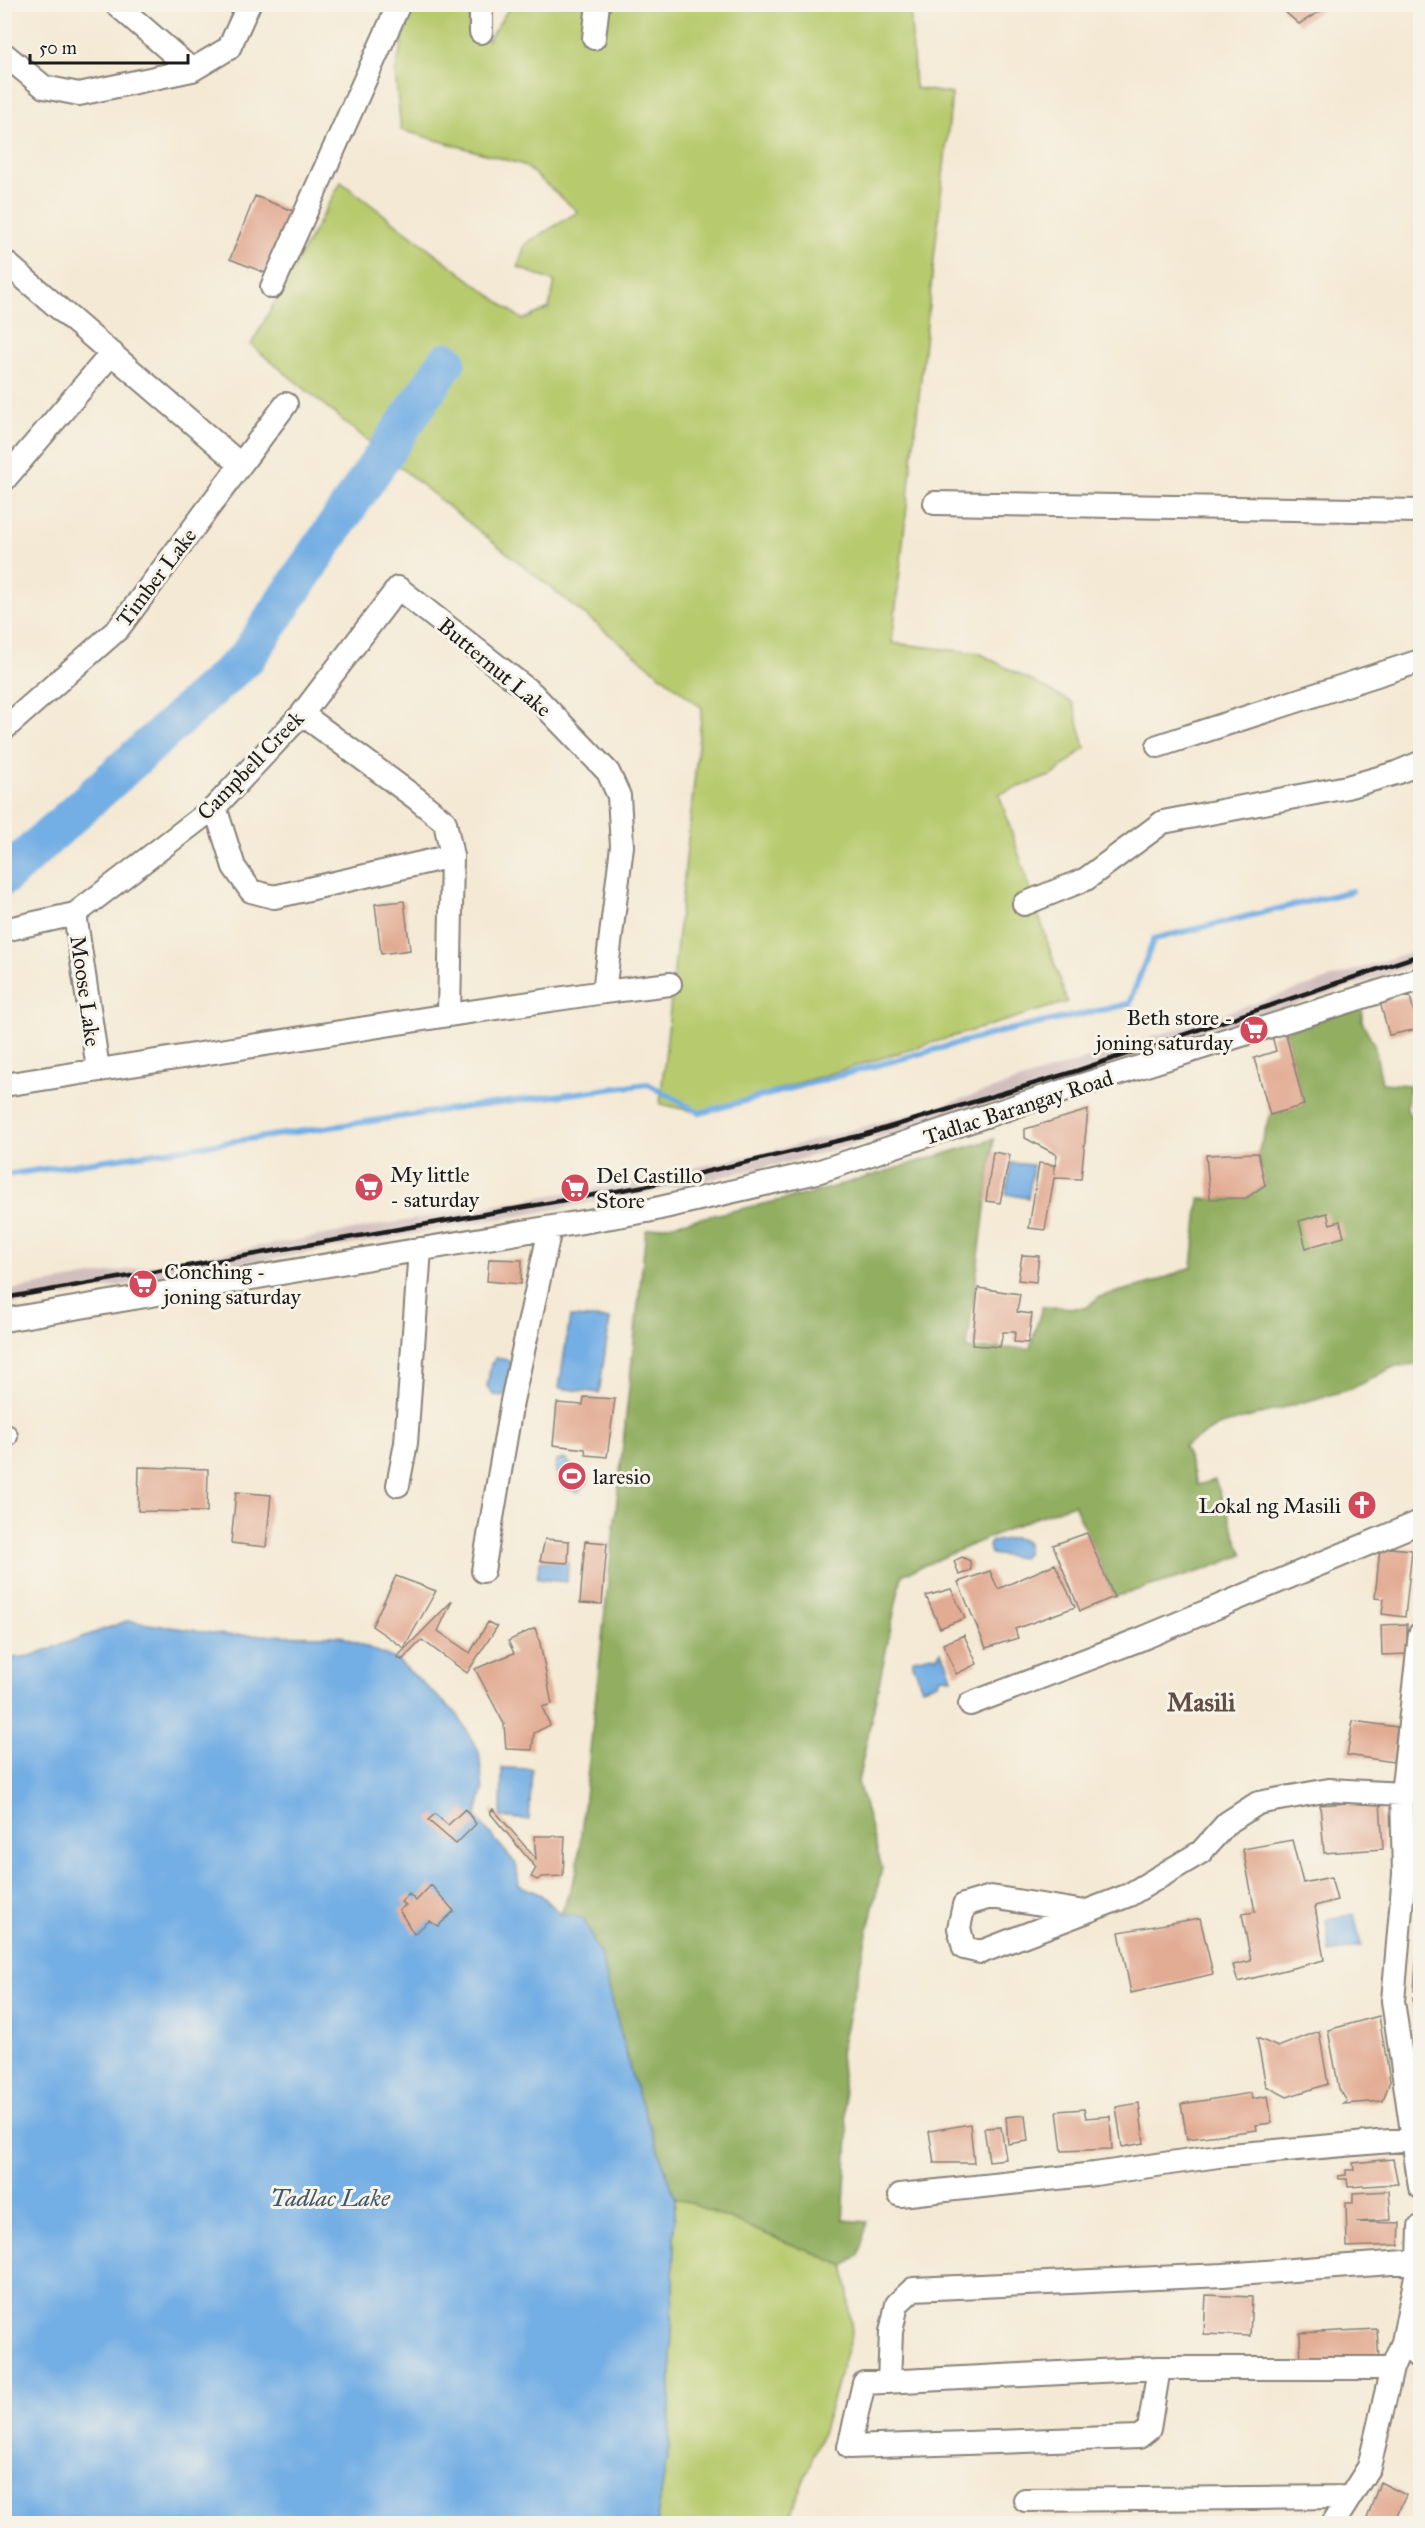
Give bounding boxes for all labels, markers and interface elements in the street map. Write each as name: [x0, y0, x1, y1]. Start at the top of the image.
scale bar: [30, 27, 188, 65]
text: 50 m: [39, 37, 77, 59]
street label: Timber Lake: [110, 522, 202, 632]
street label: Butternut Lake: [432, 612, 557, 723]
street label: Campbell Creek: [191, 704, 310, 826]
street label: Moose Lake: [64, 934, 107, 1048]
place label: Beth store - joning saturday: [1093, 1004, 1234, 1056]
supermarket icon: Beth store - joning saturday: [1238, 1014, 1270, 1046]
street label: Tadlac Barangay Road: [920, 1064, 1116, 1151]
place label: My little - saturday: [390, 1161, 480, 1213]
place label: Del Castillo Store: [596, 1162, 702, 1214]
supermarket icon: My little - saturday: [353, 1171, 385, 1203]
supermarket icon: Del Castillo Store: [559, 1172, 591, 1204]
place label: Conching - joning saturday: [161, 1258, 302, 1310]
supermarket icon: Conching - joning saturday: [127, 1268, 159, 1300]
sports icon: laresio: [556, 1460, 588, 1492]
place label: laresio: [593, 1463, 651, 1490]
church icon: Lokal ng Masili: [1346, 1489, 1378, 1521]
place label: Lokal ng Masili: [1198, 1492, 1341, 1519]
district label: Masili: [1167, 1686, 1236, 1718]
water label: Tadlac Lake: [270, 2183, 391, 2213]

